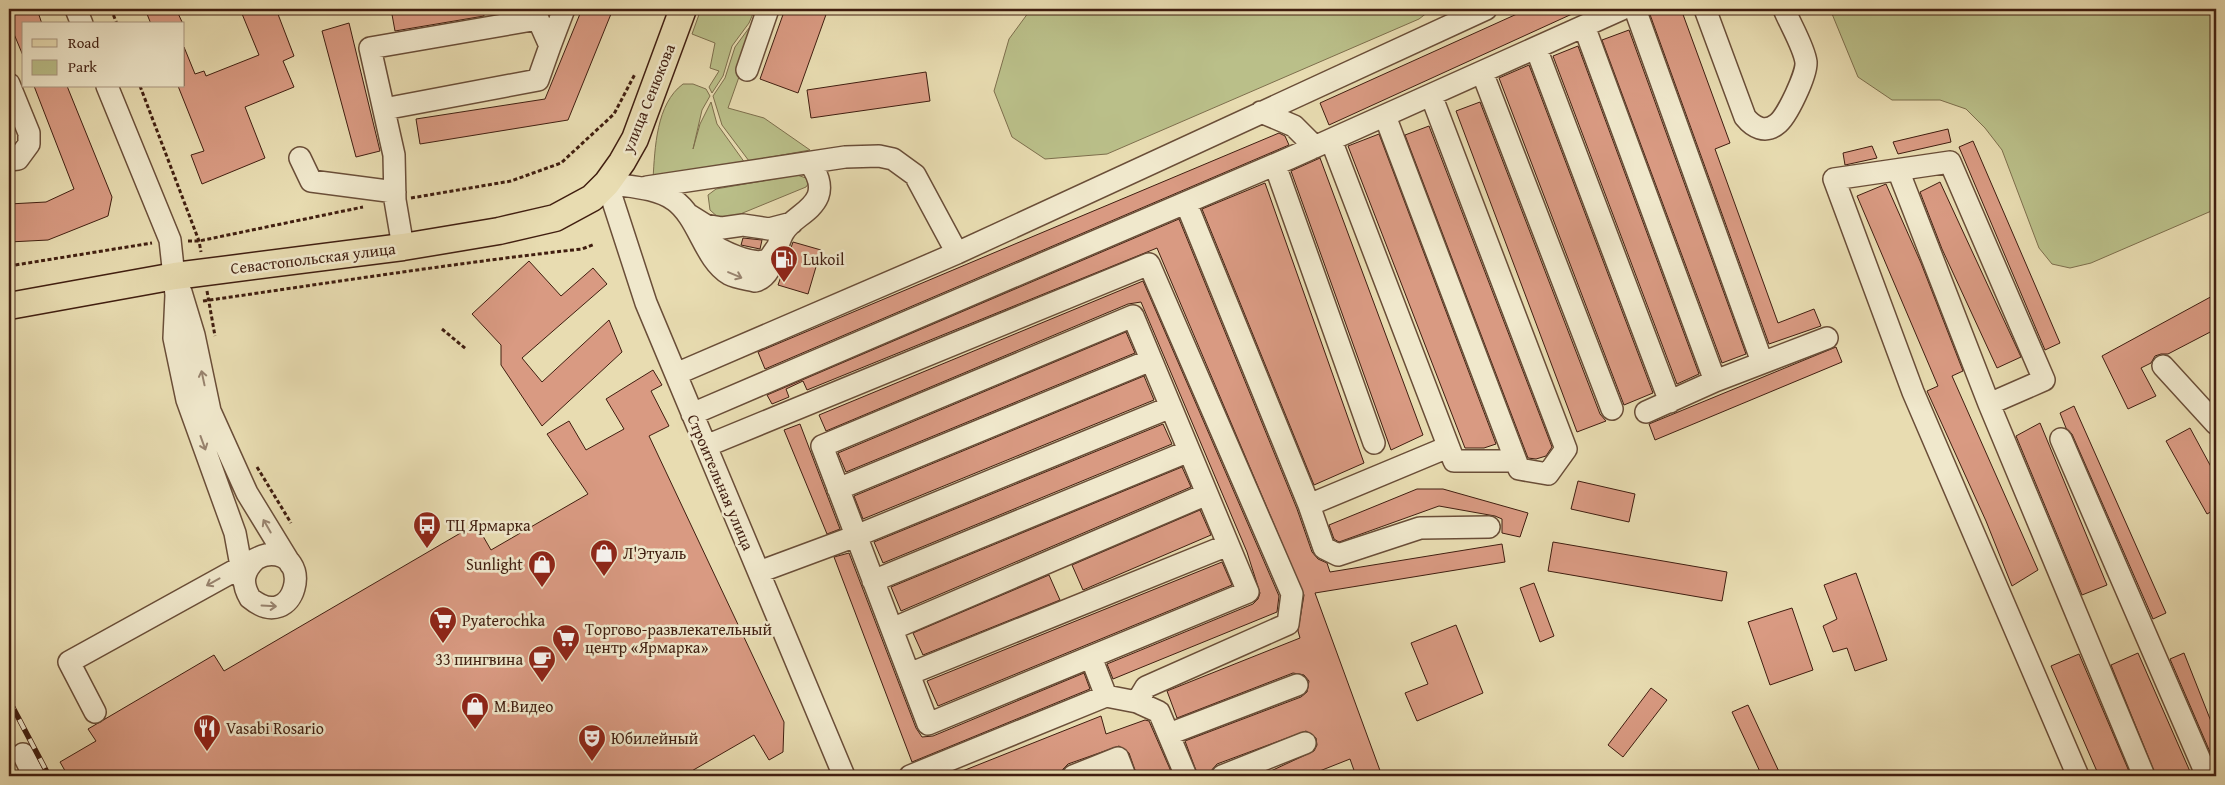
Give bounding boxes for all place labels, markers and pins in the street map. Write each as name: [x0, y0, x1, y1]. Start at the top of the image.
fuel station icon: Lukoil: [769, 244, 799, 283]
place label: Lukoil: [803, 247, 845, 271]
bus stop icon: ТЦ Ярмарка: [412, 510, 442, 549]
place label: ТЦ Ярмарка: [446, 513, 531, 537]
shop icon: Л'Этуаль: [589, 538, 619, 577]
place label: Л'Этуаль: [623, 541, 687, 565]
shop icon: Sunlight: [527, 549, 557, 588]
place label: Sunlight: [466, 552, 523, 576]
supermarket icon: Pyaterochka: [428, 605, 458, 644]
place label: Pyaterochka: [462, 608, 546, 632]
place label: Торгово-развлекательный центр «Ярмарка»: [585, 617, 773, 659]
supermarket icon: Торгово-развлекательный центр «Ярмарка»: [551, 623, 581, 662]
cafe icon: 33 пингвина: [527, 644, 557, 683]
place label: 33 пингвина: [435, 647, 523, 671]
shop icon: М.Видео: [460, 691, 490, 730]
place label: М.Видео: [494, 694, 553, 718]
restaurant icon: Vasabi Rosario: [192, 713, 222, 752]
place label: Vasabi Rosario: [226, 716, 324, 740]
theatre icon: Юбилейный: [577, 723, 607, 762]
place label: Юбилейный: [611, 726, 699, 750]

